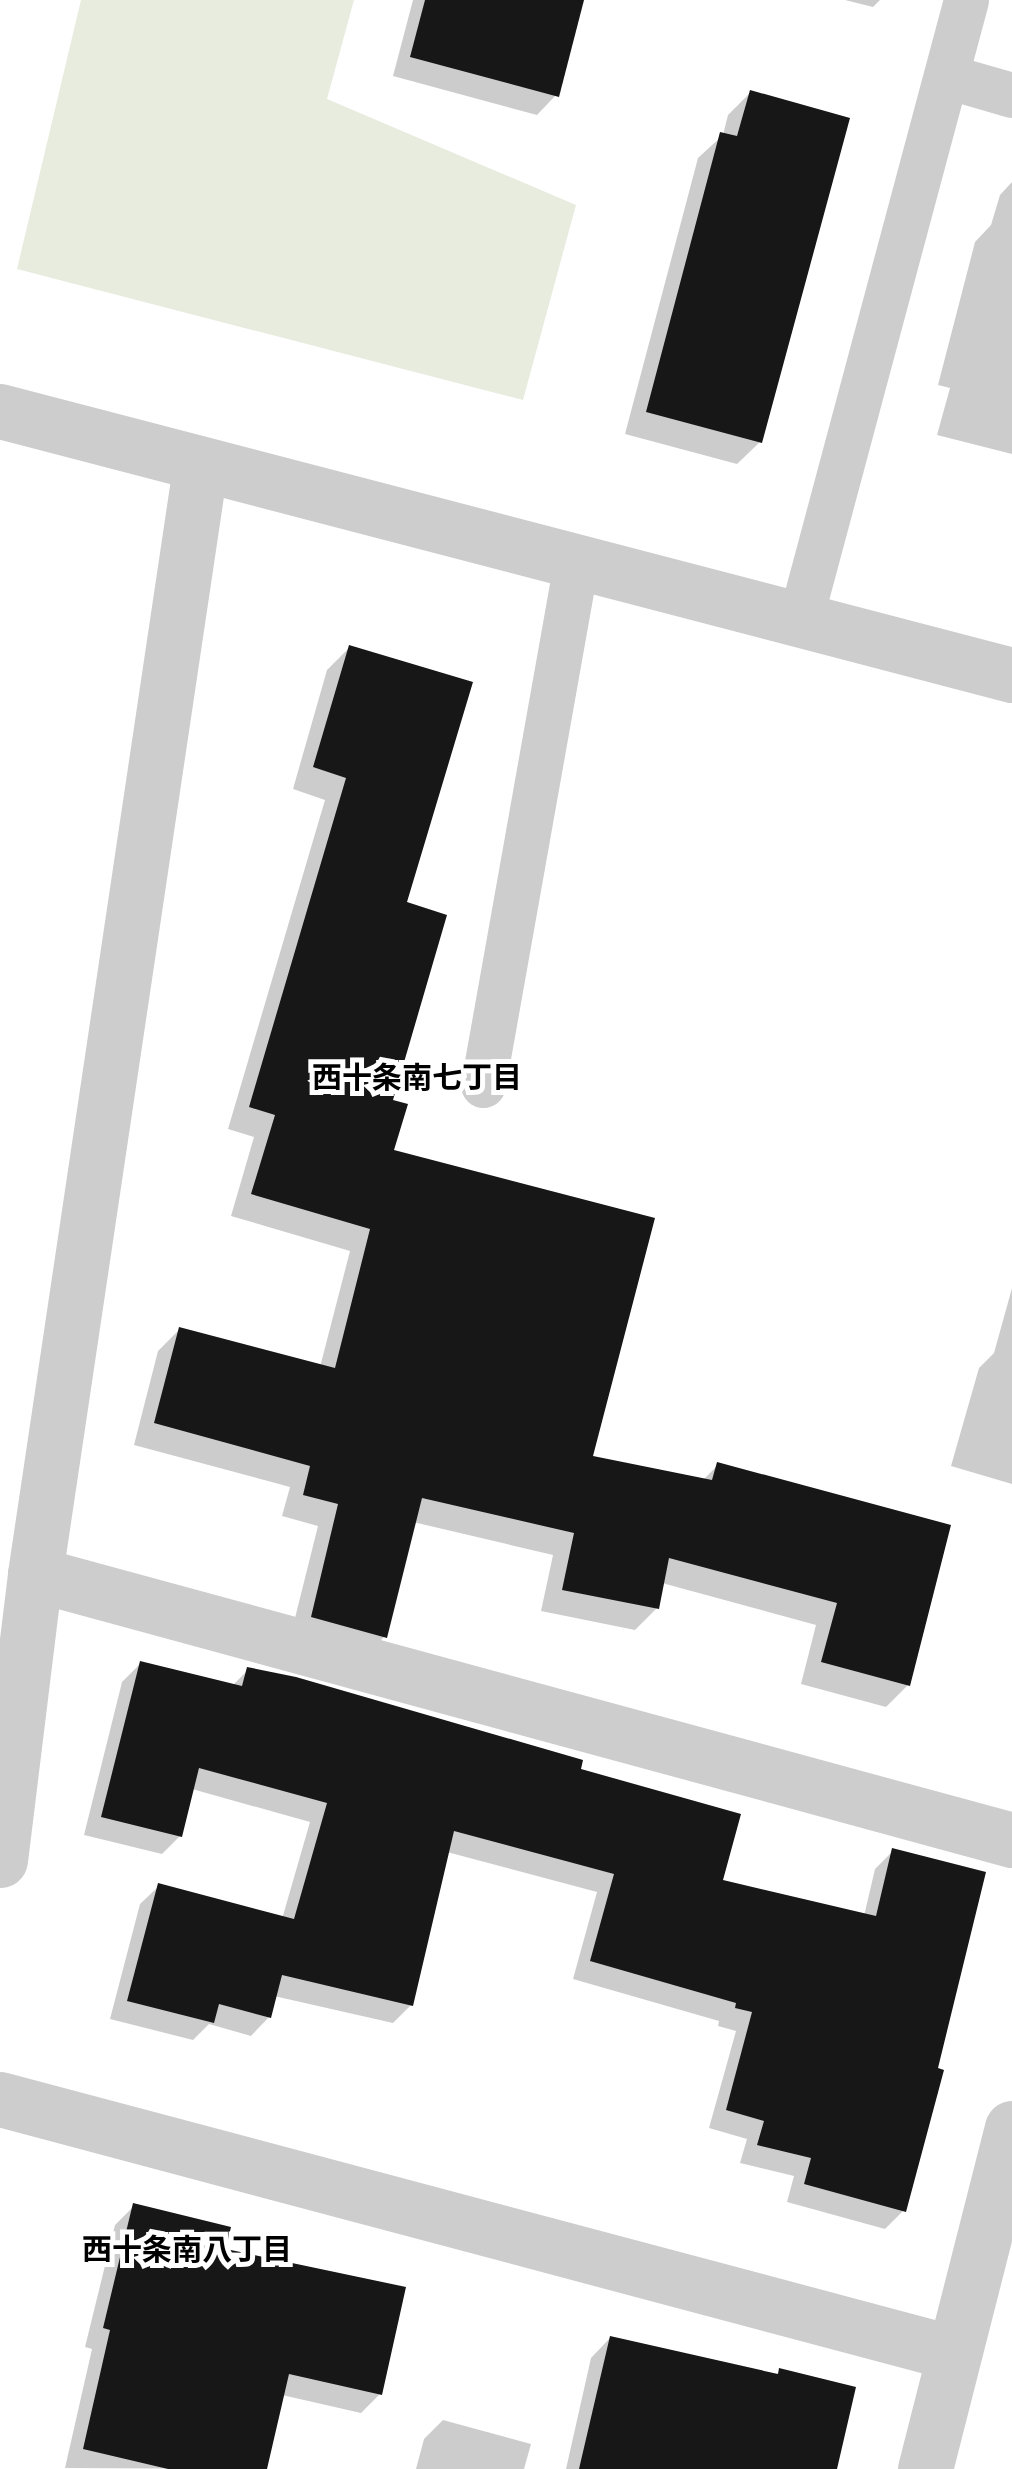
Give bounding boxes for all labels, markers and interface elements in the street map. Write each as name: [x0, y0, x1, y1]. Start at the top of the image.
district label: 西十条南七丁目: [312, 1060, 522, 1096]
district label: 西十条南八丁目: [82, 2232, 292, 2268]

